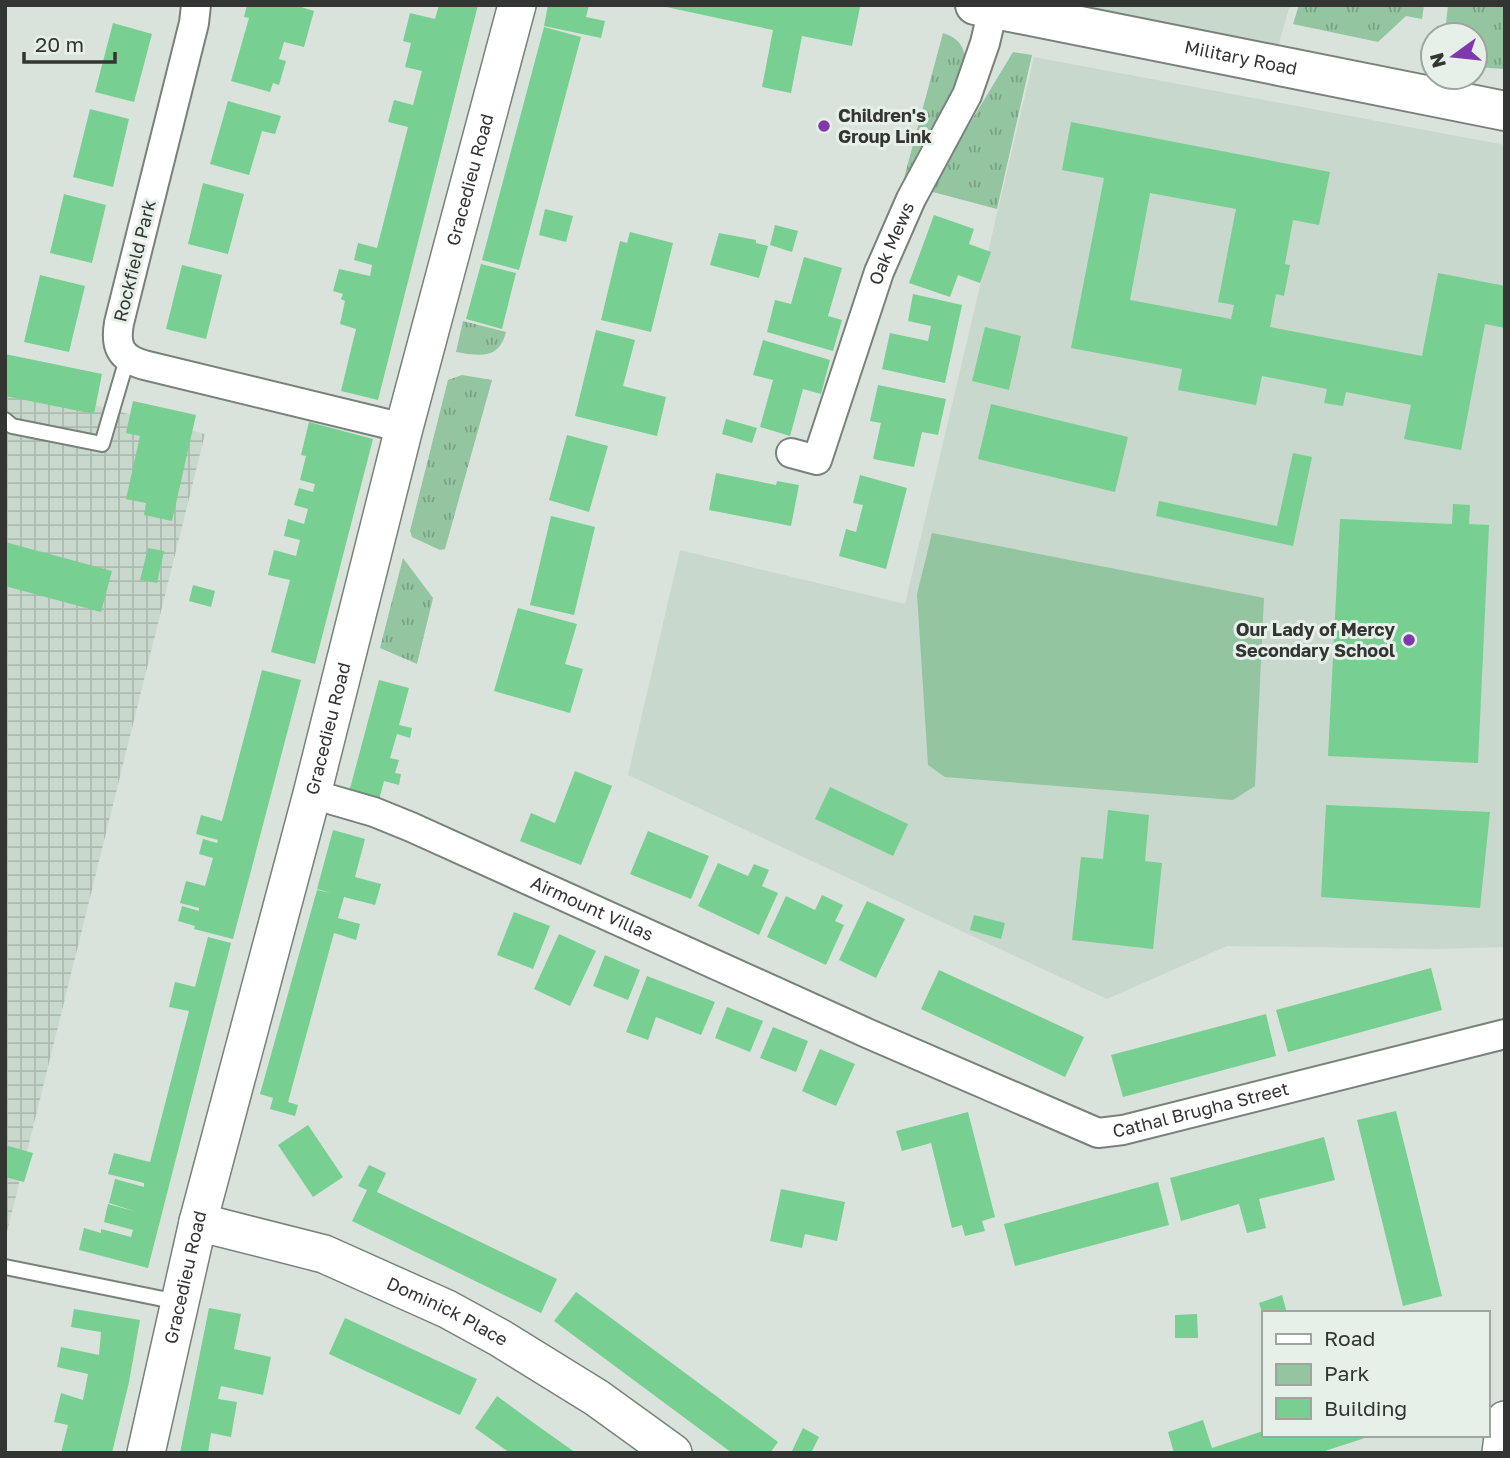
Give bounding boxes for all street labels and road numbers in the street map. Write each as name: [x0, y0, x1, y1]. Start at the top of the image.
street label: Military Road: [1183, 35, 1299, 79]
street label: Gracedieu Road: [441, 111, 497, 248]
street label: Rockfield Park: [108, 198, 160, 324]
street label: Oak Mews: [864, 198, 918, 287]
street label: Gracedieu Road: [300, 660, 355, 797]
street label: Airmount Villas: [528, 871, 657, 945]
street label: Cathal Brugha Street: [1111, 1077, 1291, 1141]
street label: Gracedieu Road: [159, 1208, 211, 1346]
street label: Dominick Place: [384, 1272, 512, 1350]

